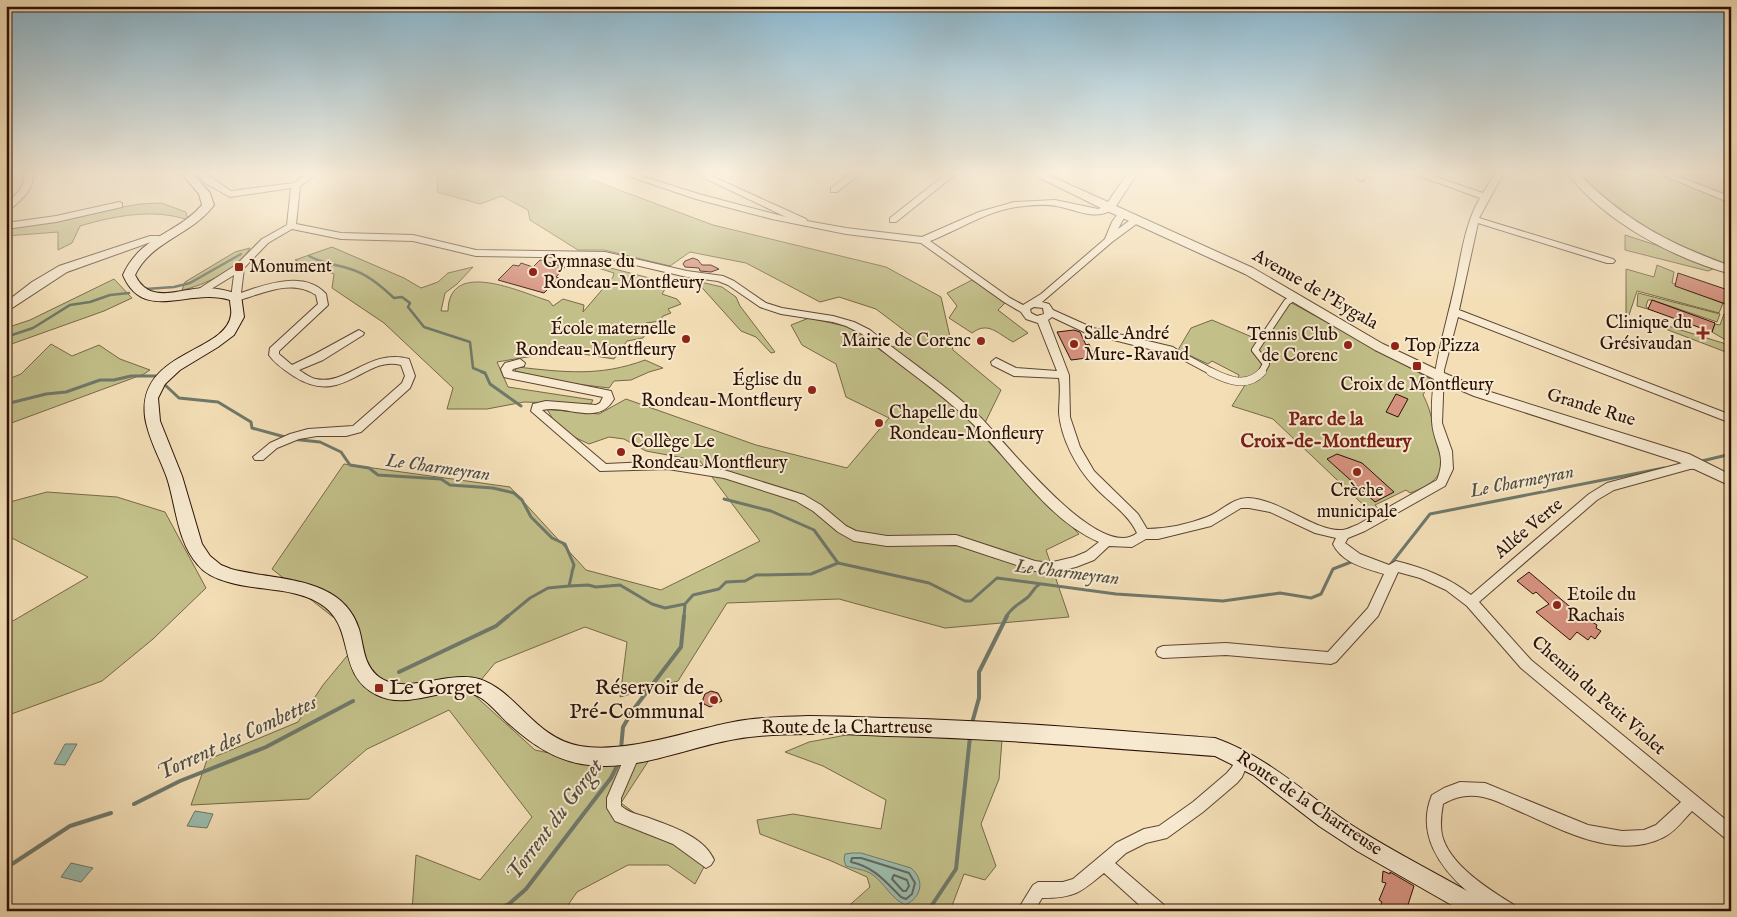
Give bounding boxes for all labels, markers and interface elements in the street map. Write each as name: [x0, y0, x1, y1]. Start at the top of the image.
street label: Avenue de l'Eygala: [1247, 244, 1382, 335]
place label: Gymnase du Rondeau-Montfleury: [543, 251, 704, 295]
place label: Monument: [249, 256, 332, 279]
marker: Monument: [233, 261, 245, 273]
marker: Gymnase du Rondeau-Montfleury: [527, 266, 539, 278]
place label: Clinique du Grésivaudan: [1600, 312, 1692, 356]
place label: École maternelle Rondeau-Montfleury: [515, 316, 676, 362]
place label: Salle André Mure-Ravaud: [1084, 323, 1190, 367]
place label: Tennis Club de Corenc: [1247, 324, 1338, 368]
marker: Clinique du Grésivaudan: [1696, 326, 1710, 340]
place label: Mairie de Corenc: [841, 330, 971, 353]
marker: École maternelle Rondeau-Montfleury: [680, 333, 692, 345]
marker: Mairie de Corenc: [975, 335, 987, 347]
place label: Top Pizza: [1405, 335, 1480, 358]
marker: Salle André Mure-Ravaud: [1068, 338, 1080, 350]
marker: Tennis Club de Corenc: [1342, 339, 1354, 351]
marker: Top Pizza: [1389, 340, 1401, 352]
marker: Croix de Montfleury: [1411, 360, 1423, 372]
place label: Église du Rondeau-Montfleury: [641, 367, 802, 413]
place label: Croix de Montfleury: [1340, 374, 1494, 397]
marker: Église du Rondeau-Montfleury: [806, 384, 818, 396]
street label: Grande Rue: [1544, 384, 1638, 432]
place label: Chapelle du Rondeau-Monfleury: [889, 402, 1044, 446]
district label: Parc de la Croix-de-Montfleury: [1240, 408, 1412, 454]
marker: Chapelle du Rondeau-Monfleury: [873, 417, 885, 429]
place label: Collège Le Rondeau Montfleury: [631, 431, 788, 475]
marker: Collège Le Rondeau Montfleury: [615, 446, 627, 458]
water label: Le Charmeyran: [383, 449, 492, 487]
water label: Le Charmeyran: [1467, 460, 1576, 504]
marker: Crèche municipale: [1351, 466, 1363, 478]
place label: Crèche municipale: [1317, 480, 1397, 524]
street label: Allée Verte: [1489, 494, 1568, 565]
water label: Le Charmeyran: [1012, 555, 1121, 591]
place label: Etoile du Rachais: [1567, 584, 1636, 628]
marker: Etoile du Rachais: [1551, 599, 1563, 611]
street label: Chemin du Petit Violet: [1526, 631, 1670, 761]
place label: Le Gorget: [389, 675, 482, 702]
place label: Réservoir de Pré-Communal: [569, 675, 704, 726]
marker: Le Gorget: [373, 682, 385, 694]
water label: Torrent des Combettes: [152, 688, 322, 787]
marker: Réservoir de Pré-Communal: [708, 694, 720, 706]
street label: Route de la Chartreuse: [761, 717, 933, 740]
street label: Route de la Chartreuse: [1232, 747, 1386, 861]
water label: Torrent du Gorget: [500, 753, 611, 887]

